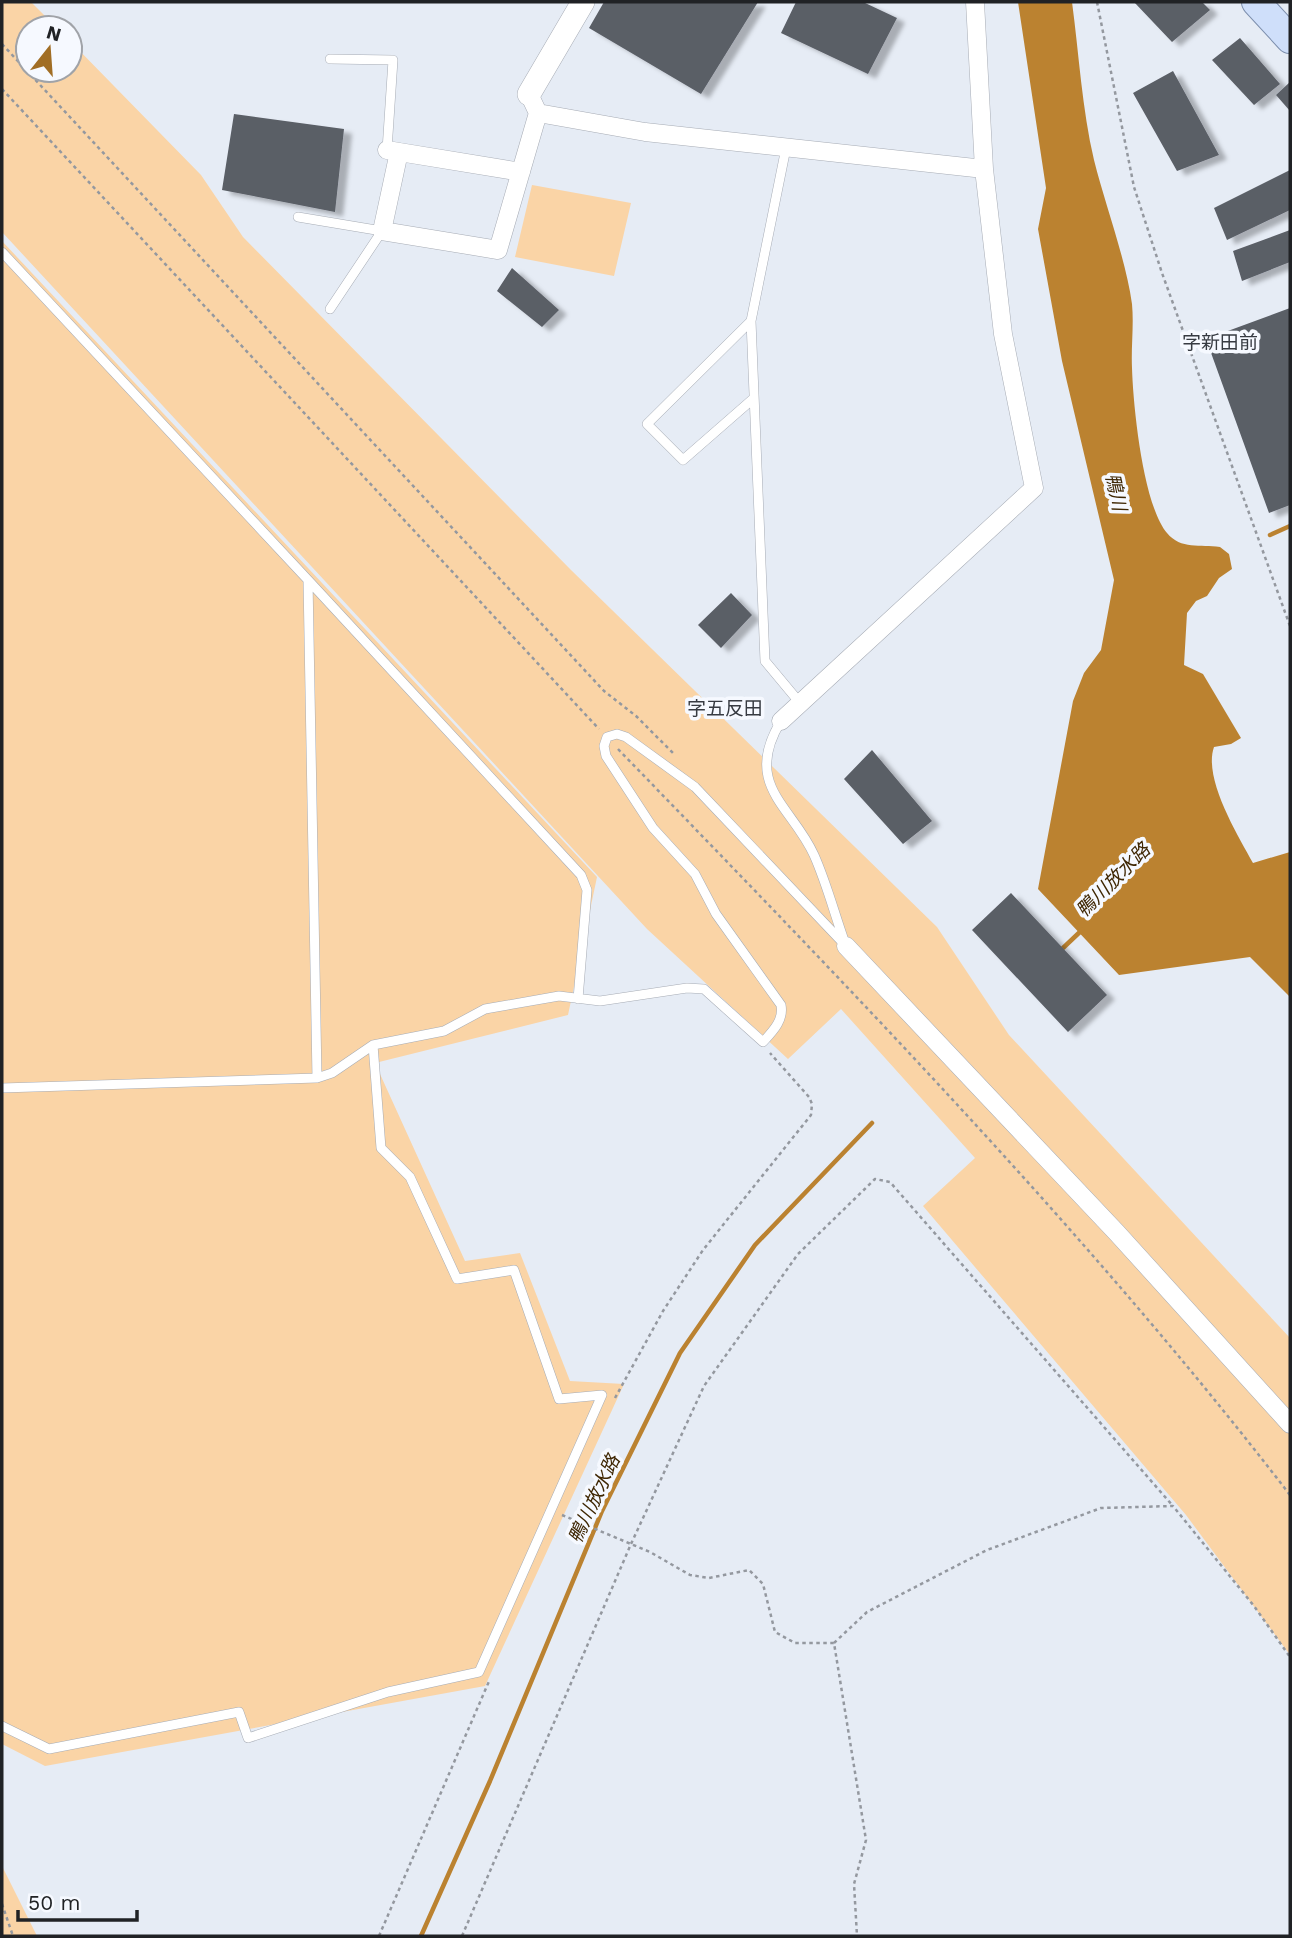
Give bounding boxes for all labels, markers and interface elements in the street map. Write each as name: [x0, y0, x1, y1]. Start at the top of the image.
north arrow: [14, 14, 84, 84]
text: N: [44, 20, 64, 46]
district label: 字新田前: [1182, 331, 1258, 354]
water label: 鴨川: [1101, 471, 1132, 515]
district label: 字五反田: [687, 697, 763, 720]
water label: 鴨川放水路: [1071, 837, 1156, 922]
water label: 鴨川放水路: [563, 1449, 625, 1547]
scale bar: [18, 1878, 136, 1922]
text: 50 m: [28, 1890, 80, 1915]

